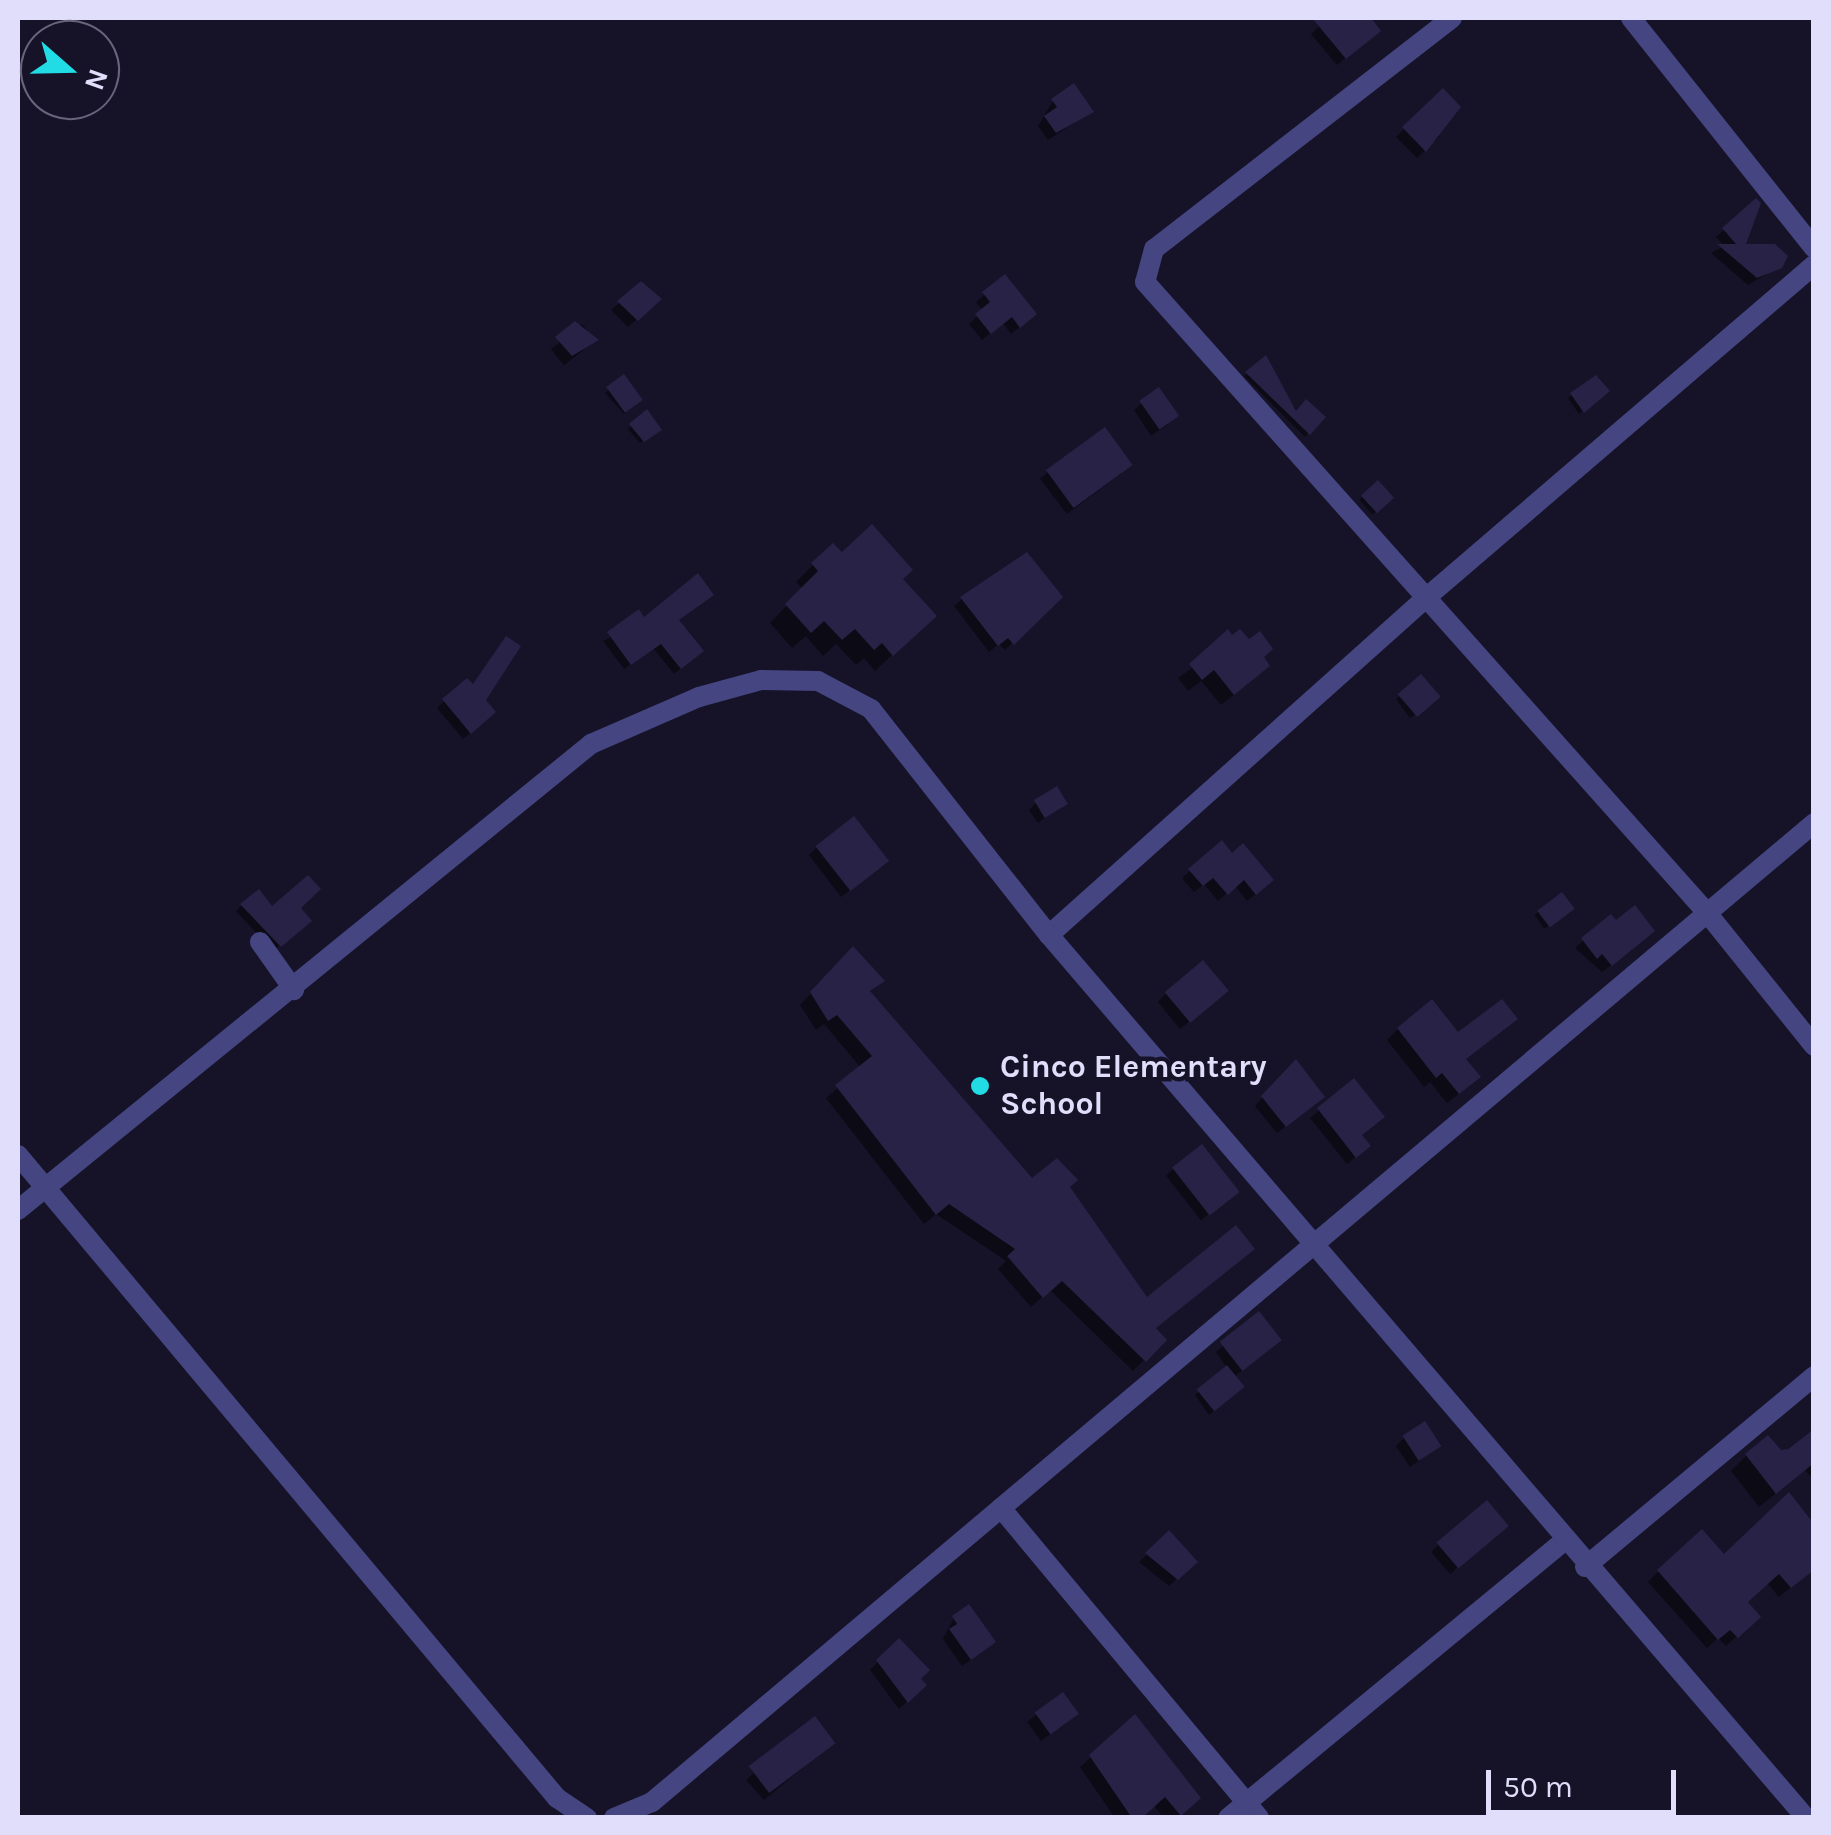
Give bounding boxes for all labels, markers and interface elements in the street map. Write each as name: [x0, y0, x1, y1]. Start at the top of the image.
north arrow: [20, 20, 120, 120]
text: N: [78, 65, 116, 95]
place label: Cinco Elementary School: [1000, 1049, 1267, 1124]
marker: Cinco Elementary School: [969, 1075, 991, 1097]
scale bar: [1491, 1750, 1681, 1812]
text: 50 m: [1503, 1769, 1573, 1805]

